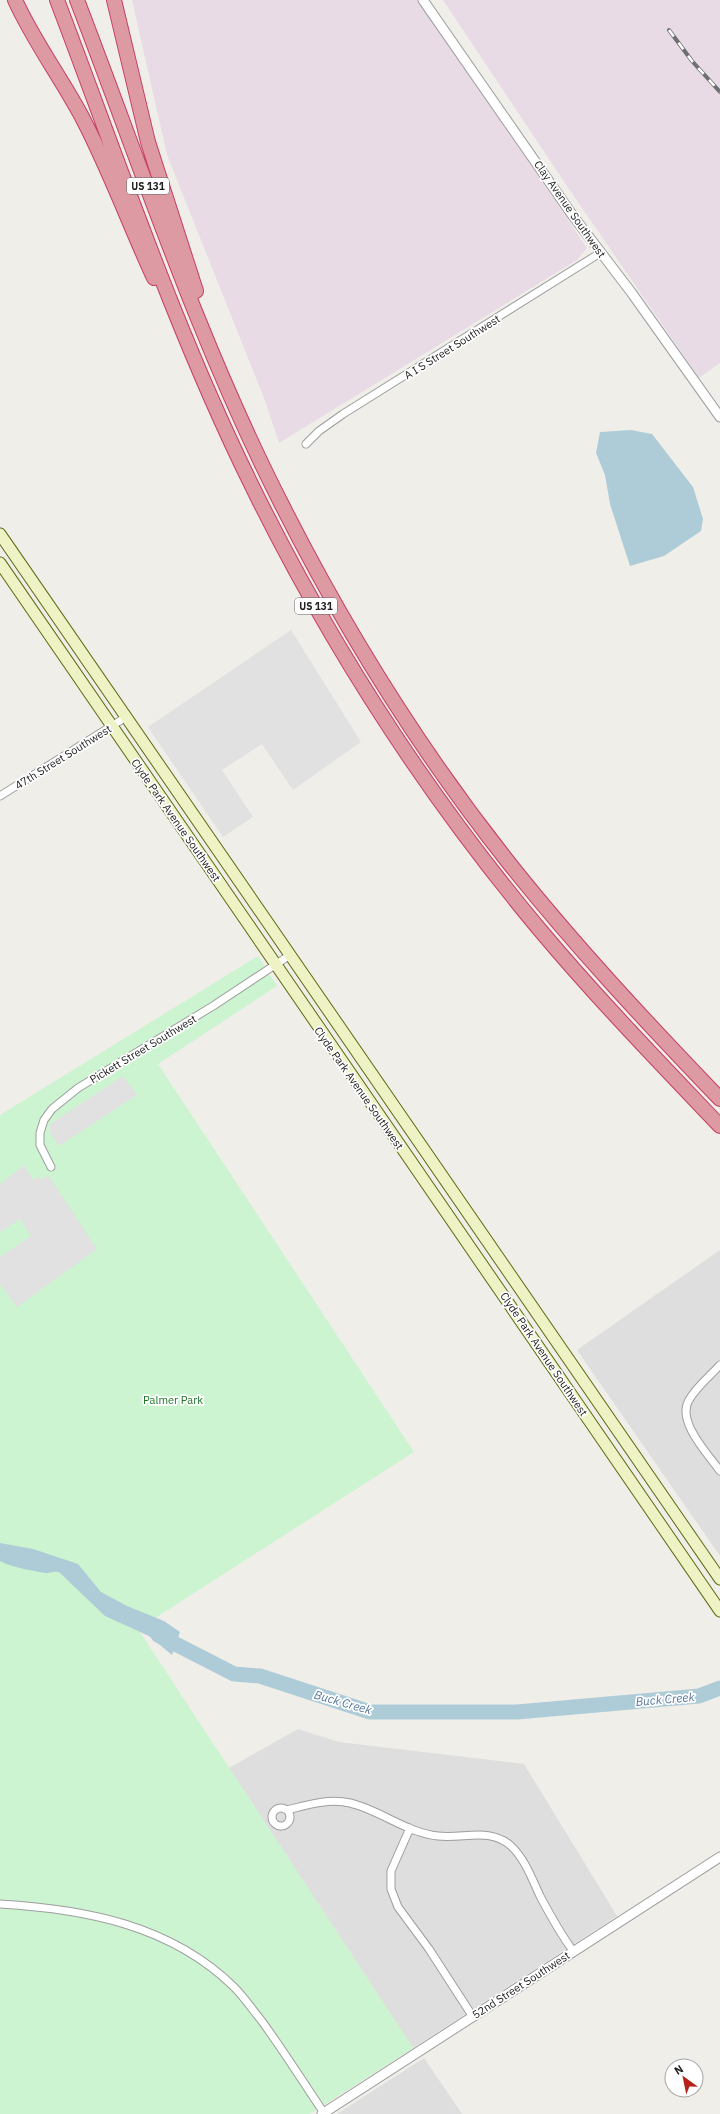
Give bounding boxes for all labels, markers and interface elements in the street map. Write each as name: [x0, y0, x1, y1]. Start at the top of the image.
street label: Clay Avenue Southwest: [531, 158, 609, 260]
road number: US 131: [127, 178, 169, 194]
street label: A I S Street Southwest: [401, 312, 503, 382]
road number: US 131: [295, 598, 337, 614]
street label: 47th Street Southwest: [12, 722, 114, 792]
street label: Clyde Park Avenue Southwest: [128, 756, 224, 884]
street label: Pickett Street Southwest: [87, 1012, 199, 1086]
street label: Clyde Park Avenue Southwest: [311, 1024, 407, 1152]
street label: Clyde Park Avenue Southwest: [497, 1289, 591, 1419]
park label: Palmer Park: [143, 1393, 203, 1407]
water label: Buck Creek: [313, 1687, 374, 1718]
water label: Buck Creek: [635, 1689, 696, 1709]
street label: 52nd Street Southwest: [470, 1948, 573, 2022]
north arrow: [664, 2058, 704, 2098]
text: N: [671, 2062, 686, 2078]

